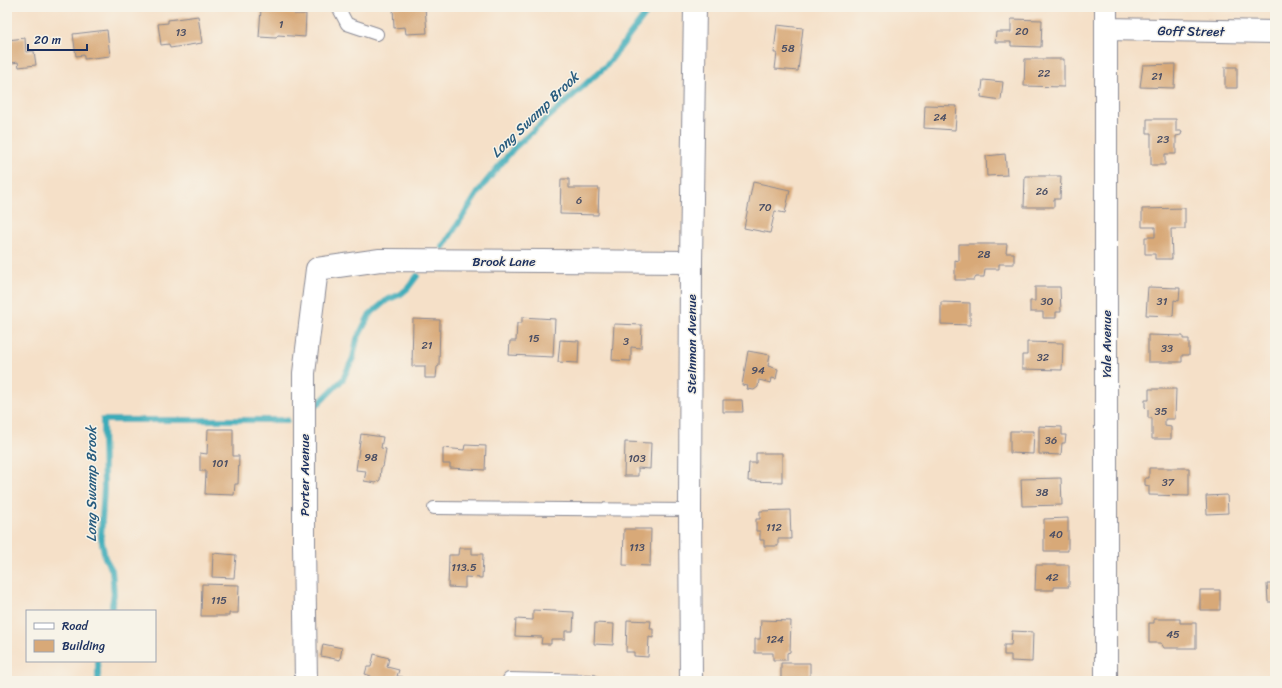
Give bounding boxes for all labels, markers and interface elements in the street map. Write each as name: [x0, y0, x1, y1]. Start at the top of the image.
house number: 1: [279, 15, 284, 34]
street label: Goff Street: [1157, 19, 1225, 43]
house number: 20: [1015, 22, 1029, 41]
house number: 13: [176, 23, 186, 42]
scale bar: [28, 26, 87, 52]
text: 20 m: [34, 29, 61, 51]
house number: 58: [781, 39, 795, 58]
house number: 22: [1038, 64, 1051, 83]
water label: Long Swamp Brook: [485, 65, 586, 164]
house number: 21: [1151, 67, 1163, 86]
house number: 24: [933, 108, 947, 127]
house number: 23: [1157, 130, 1169, 149]
house number: 26: [1036, 182, 1048, 201]
house number: 6: [576, 191, 582, 210]
house number: 70: [758, 198, 772, 217]
house number: 28: [978, 245, 991, 264]
street label: Brook Lane: [472, 250, 536, 273]
house number: 30: [1041, 292, 1054, 311]
house number: 31: [1157, 292, 1168, 311]
street label: Steinman Avenue: [680, 294, 703, 394]
street label: Yale Avenue: [1095, 310, 1118, 378]
house number: 15: [528, 329, 540, 348]
house number: 3: [623, 332, 629, 351]
house number: 21: [421, 336, 433, 355]
house number: 33: [1161, 339, 1173, 358]
house number: 32: [1037, 348, 1050, 367]
house number: 94: [751, 361, 765, 380]
house number: 35: [1155, 402, 1168, 421]
water label: Long Swamp Brook: [79, 425, 104, 542]
house number: 36: [1045, 431, 1057, 450]
street label: Porter Avenue: [293, 433, 316, 516]
house number: 98: [364, 448, 378, 467]
house number: 103: [628, 449, 646, 468]
house number: 101: [212, 454, 228, 473]
house number: 37: [1162, 473, 1175, 492]
house number: 38: [1036, 483, 1049, 502]
house number: 112: [766, 518, 783, 537]
house number: 40: [1049, 525, 1063, 544]
house number: 113: [629, 538, 645, 557]
house number: 113.5: [451, 558, 477, 577]
house number: 42: [1045, 568, 1059, 587]
house number: 115: [211, 591, 227, 610]
legend: [26, 610, 156, 662]
text: Road: [62, 615, 89, 637]
house number: 45: [1166, 625, 1180, 644]
house number: 124: [766, 630, 784, 649]
text: Building: [62, 635, 105, 657]

